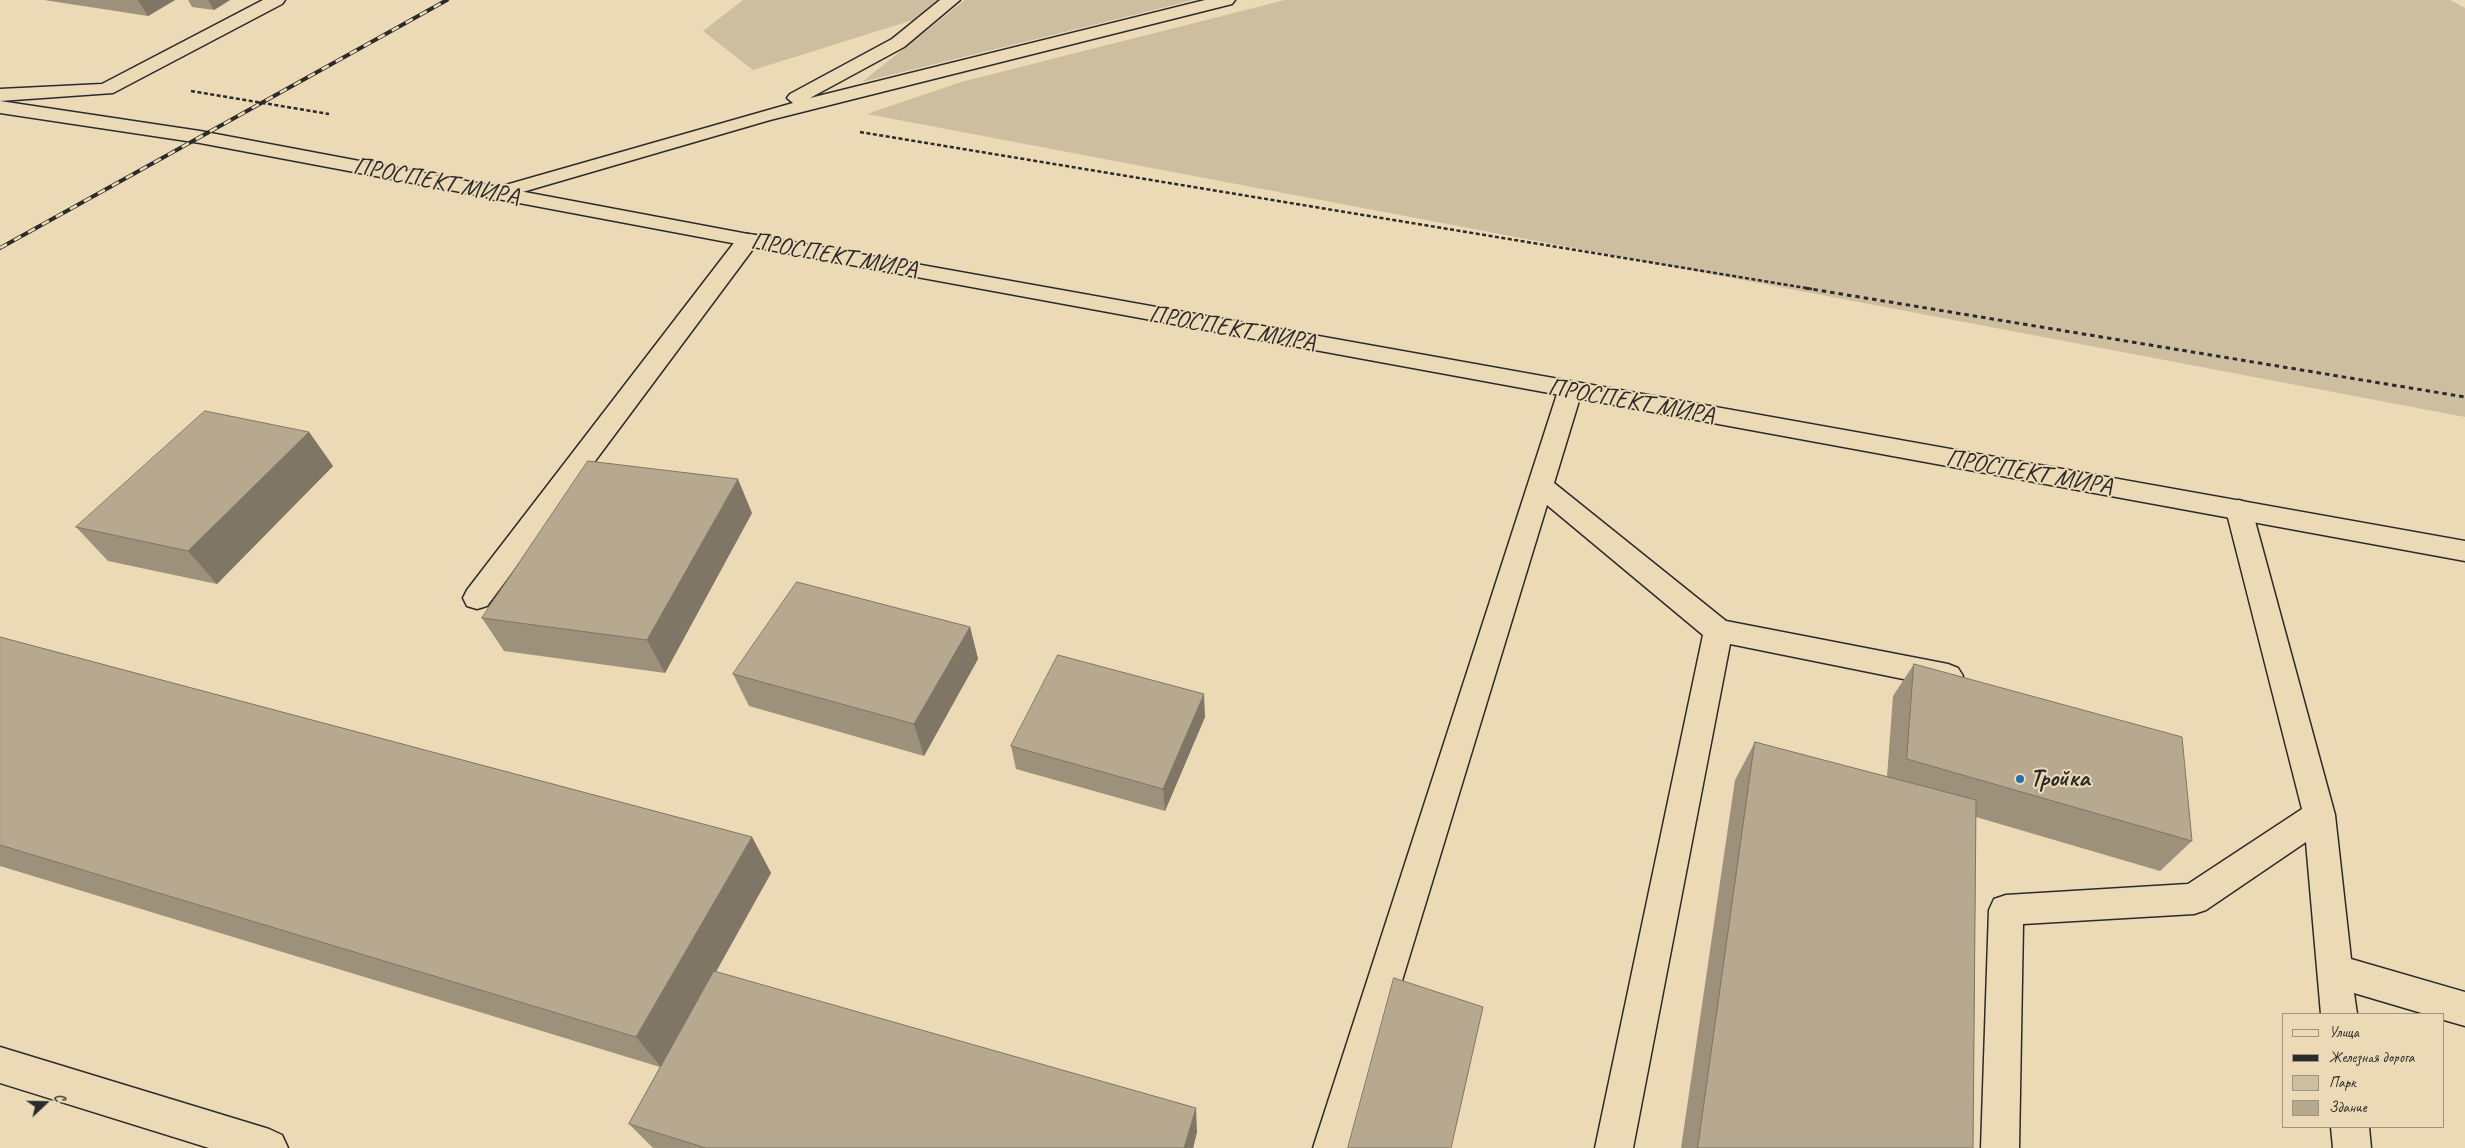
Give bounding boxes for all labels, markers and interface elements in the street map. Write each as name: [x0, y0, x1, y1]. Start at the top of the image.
street label: ПРОСПЕКТ МИРА: [351, 151, 521, 213]
street label: ПРОСПЕКТ МИРА: [749, 227, 919, 285]
street label: ПРОСПЕКТ МИРА: [1147, 300, 1317, 358]
street label: ПРОСПЕКТ МИРА: [1546, 373, 1716, 431]
street label: ПРОСПЕКТ МИРА: [1944, 444, 2114, 502]
place label: Тройка: [2030, 764, 2089, 794]
marker: Тройка: [2014, 773, 2026, 785]
legend: [2282, 1013, 2445, 1128]
text: Улица: [2329, 1023, 2359, 1042]
text: Железная дорога: [2329, 1048, 2414, 1067]
text: Парк: [2329, 1073, 2356, 1092]
north arrow: [20, 1078, 70, 1128]
text: С: [50, 1091, 69, 1104]
text: Здание: [2329, 1098, 2367, 1117]

